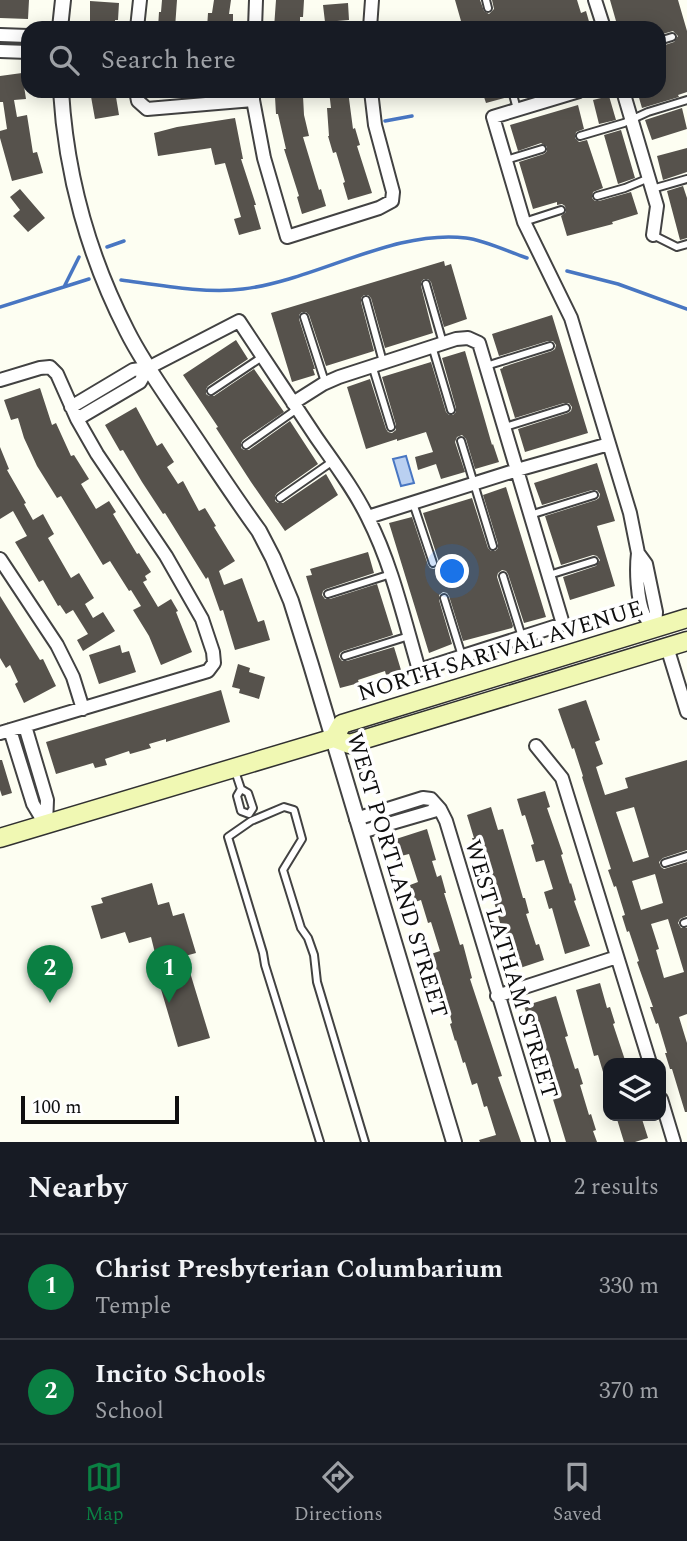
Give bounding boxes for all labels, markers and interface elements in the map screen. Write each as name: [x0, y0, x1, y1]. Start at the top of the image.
search box: [21, 21, 666, 98]
text: Search here: [101, 40, 236, 80]
icon: search: [45, 41, 83, 79]
your location: [435, 554, 469, 588]
street label: NORTH SARIVAL AVENUE: [353, 591, 648, 712]
street label: WEST PORTLAND STREET: [337, 729, 457, 1022]
street label: WEST LATHAM STREET: [454, 836, 567, 1103]
pin: 2: [27, 945, 73, 1003]
pin: 1: [146, 945, 192, 1003]
map controls: [603, 1058, 666, 1121]
button: layers: [603, 1058, 666, 1121]
scale bar: [21, 1093, 178, 1125]
text: 100 m: [32, 1093, 82, 1122]
text: Nearby: [28, 1165, 127, 1211]
text: 2 results: [574, 1170, 659, 1205]
text: Christ Presbyterian Columbarium: [95, 1249, 503, 1289]
text: 1: [45, 1269, 57, 1304]
text: 330 m: [599, 1269, 659, 1304]
text: Temple: [95, 1289, 171, 1324]
text: Incito Schools: [95, 1354, 266, 1394]
text: 2: [45, 1374, 57, 1409]
text: 370 m: [599, 1374, 659, 1409]
text: School: [95, 1394, 164, 1429]
tab: Map: [85, 1458, 124, 1529]
tab: Directions: [294, 1458, 383, 1529]
tab: Saved: [553, 1458, 602, 1529]

